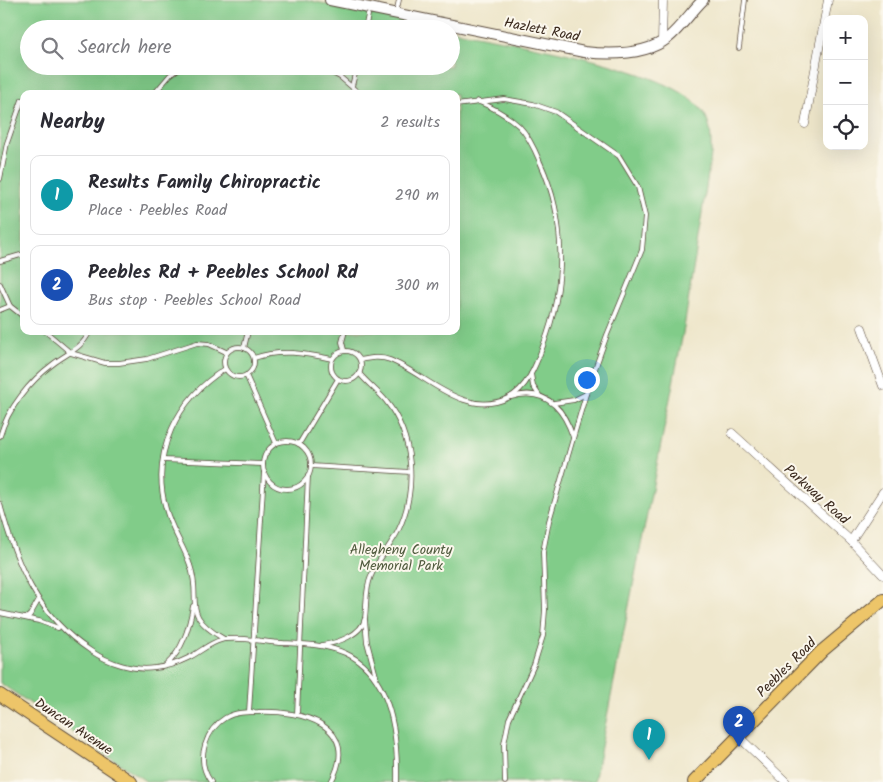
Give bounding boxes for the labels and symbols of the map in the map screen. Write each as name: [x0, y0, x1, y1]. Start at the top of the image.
street label: Hazlett Road: [502, 12, 582, 48]
your location: [574, 367, 600, 393]
street label: Parkway Road: [779, 459, 855, 531]
park label: Allegheny County Memorial Park: [350, 539, 453, 577]
street label: Peebles Road: [752, 632, 822, 703]
street label: Duncan Avenue: [30, 692, 118, 762]
pin: 2: [723, 706, 755, 747]
pin: 1: [633, 719, 665, 760]

